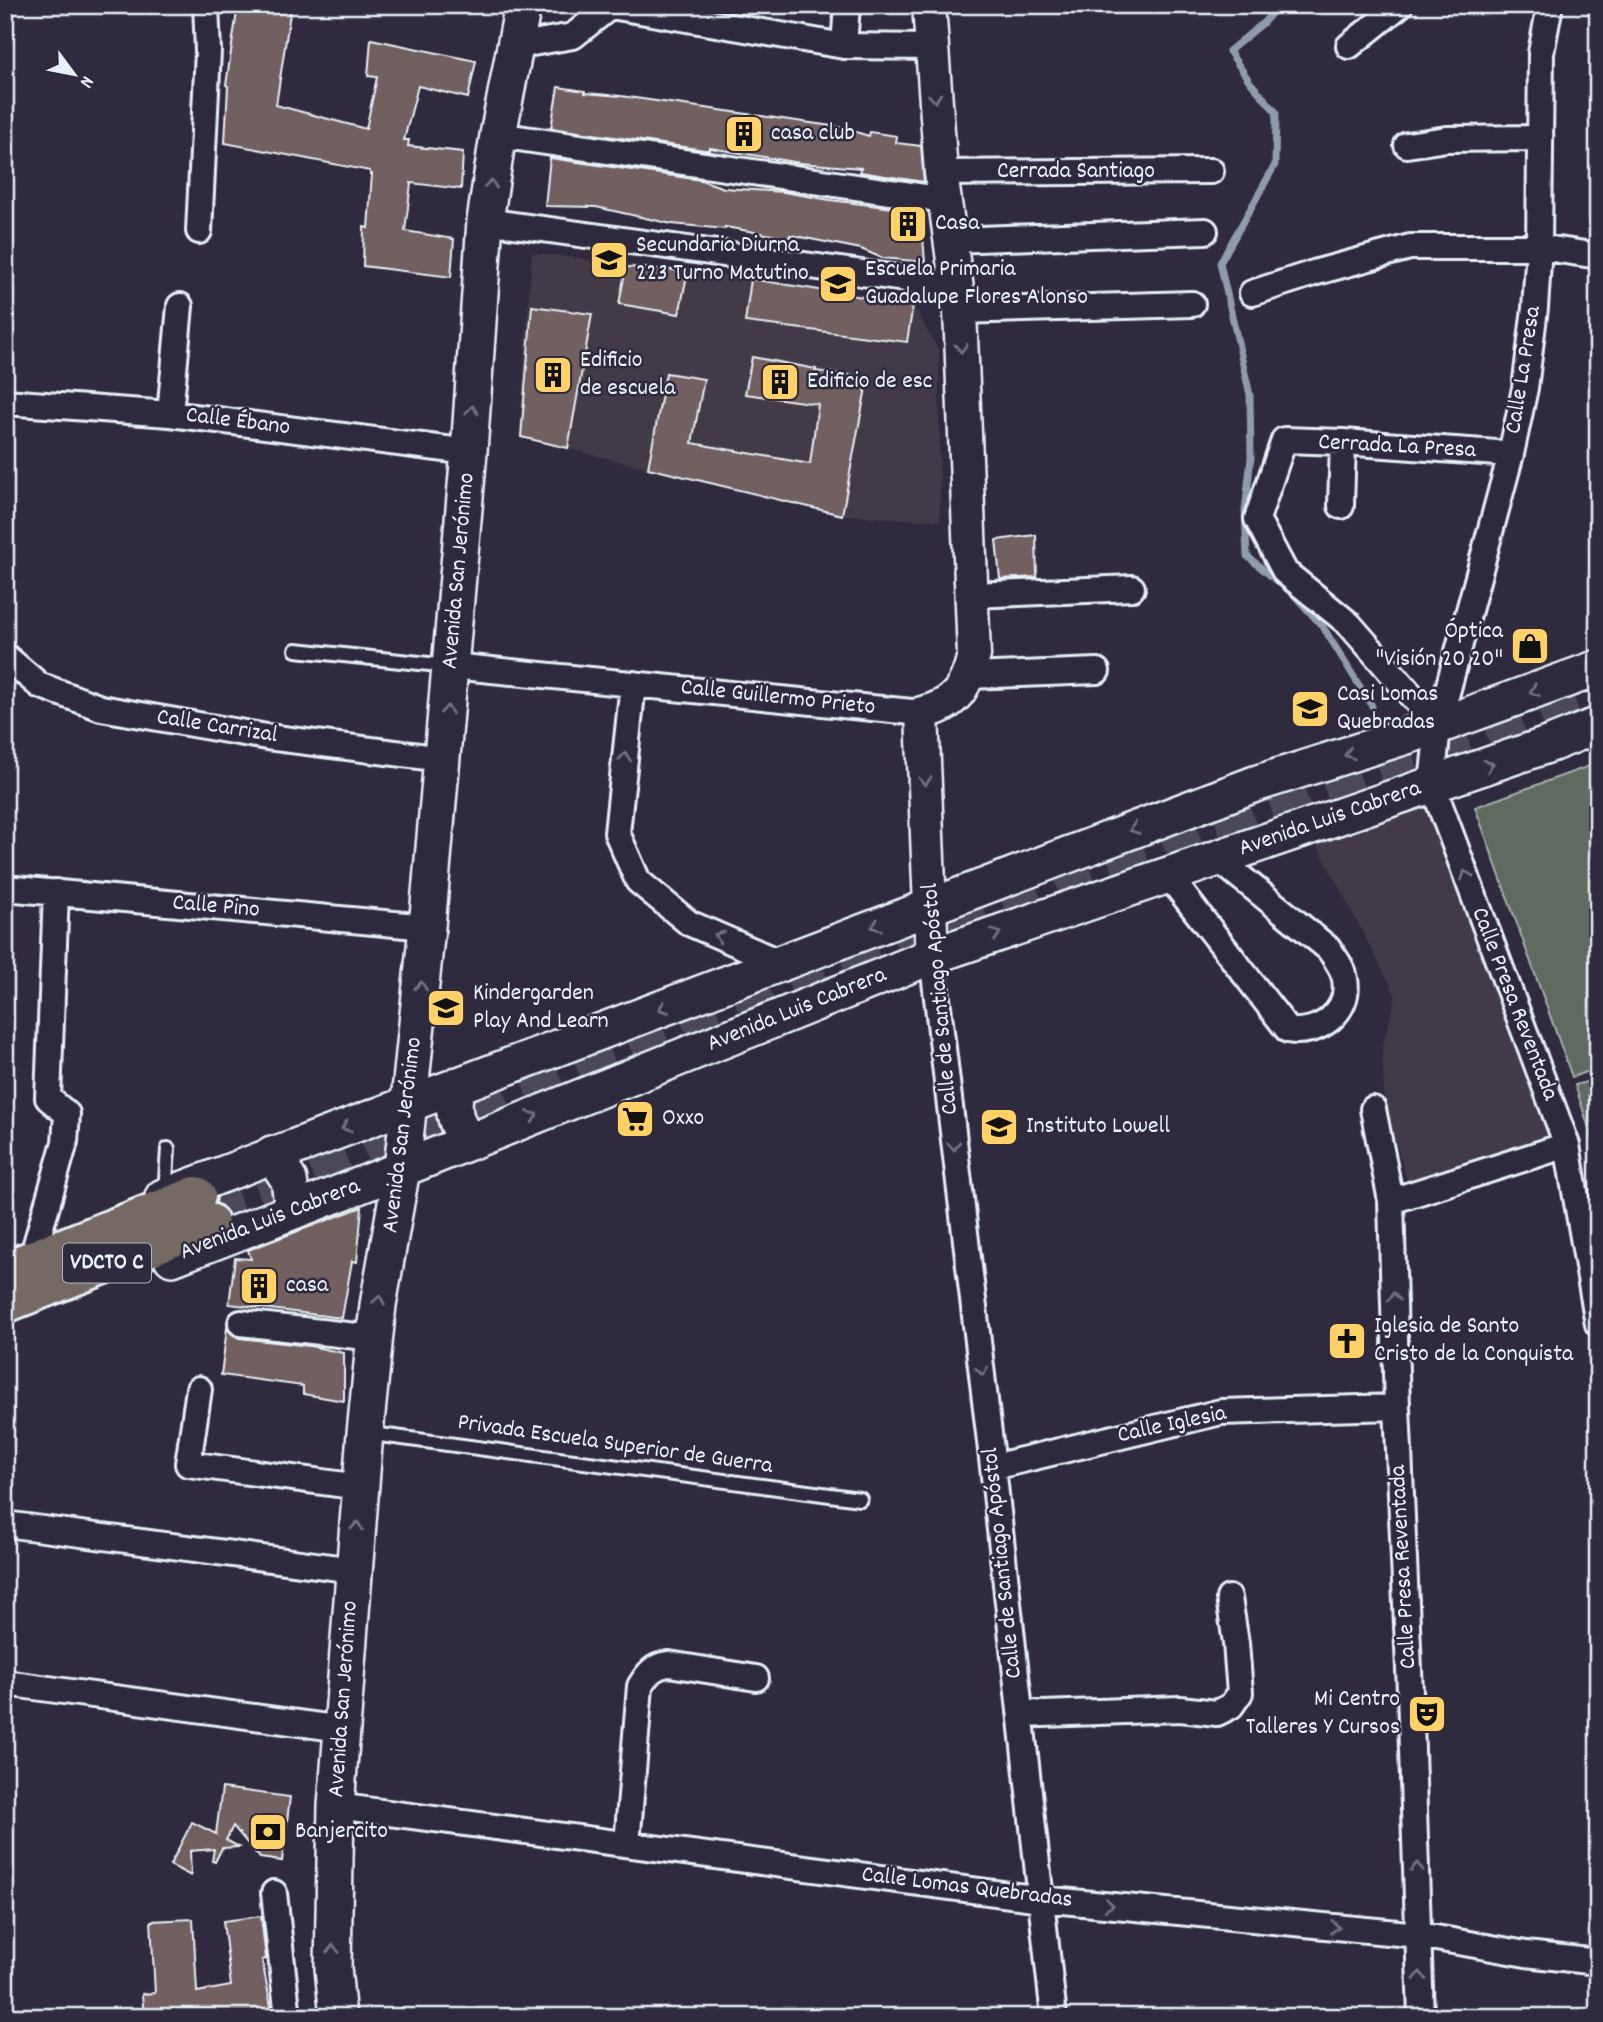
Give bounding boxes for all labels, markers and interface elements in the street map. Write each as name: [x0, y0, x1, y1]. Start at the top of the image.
north arrow: [38, 38, 108, 108]
text: N: [72, 70, 99, 92]
one-way arrow: [927, 93, 942, 104]
building icon: casa club: [723, 113, 765, 155]
place label: casa club: [771, 117, 855, 151]
street label: Cerrada Santiago: [997, 155, 1155, 189]
one-way arrow: [483, 178, 498, 190]
building icon: Casa: [887, 203, 929, 245]
place label: Casa: [935, 207, 980, 241]
place label: Secundaria Diurna 223 Turno Matutino: [636, 229, 809, 291]
school or university icon: Secundaria Diurna 223 Turno Matutino: [588, 239, 630, 281]
place label: Escuela Primaria Guadalupe Flores Alonso: [865, 253, 1088, 315]
school or university icon: Escuela Primaria Guadalupe Flores Alonso: [817, 263, 859, 305]
street label: Calle La Presa: [1497, 303, 1551, 436]
one-way arrow: [954, 343, 969, 354]
place label: Edificio de escuela: [580, 344, 676, 406]
building icon: Edificio de escuela: [532, 354, 574, 396]
building icon: Edificio de esc: [759, 361, 801, 403]
place label: Edificio de esc: [807, 365, 932, 399]
street label: Calle Ébano: [184, 399, 292, 445]
one-way arrow: [464, 405, 479, 416]
street label: Cerrada La Presa: [1317, 426, 1477, 468]
street label: Avenida San Jerónimo: [433, 471, 485, 671]
place label: Óptica "Visión 20 20": [1376, 615, 1504, 677]
shop icon: Óptica "Visión 20 20": [1509, 625, 1551, 667]
street label: Calle Guillermo Prieto: [679, 671, 877, 725]
place label: Casi Lomas Quebradas: [1337, 678, 1438, 740]
one-way arrow: [1528, 683, 1540, 697]
school or university icon: Casi Lomas Quebradas: [1289, 688, 1331, 730]
street label: Calle Carrizal: [154, 701, 280, 753]
one-way arrow: [440, 705, 455, 716]
one-way arrow: [1344, 746, 1356, 760]
one-way arrow: [617, 751, 632, 762]
one-way arrow: [1483, 759, 1495, 773]
street label: Avenida Luis Cabrera: [1234, 772, 1426, 866]
one-way arrow: [918, 776, 933, 787]
one-way arrow: [1129, 821, 1141, 835]
one-way arrow: [1460, 869, 1474, 881]
street label: Calle de Santiago Apóstol: [914, 882, 968, 1116]
street label: Calle Pino: [171, 886, 261, 928]
street label: Calle Presa Reventada: [1462, 903, 1567, 1106]
one-way arrow: [870, 918, 882, 932]
one-way arrow: [989, 928, 1002, 942]
one-way arrow: [713, 930, 726, 944]
street label: Avenida Luis Cabrera: [702, 958, 892, 1061]
place label: Kindergarden Play And Learn: [473, 977, 609, 1039]
one-way arrow: [414, 980, 429, 991]
school or university icon: Kindergarden Play And Learn: [425, 987, 467, 1029]
one-way arrow: [658, 999, 670, 1013]
street label: Avenida San Jerónimo: [374, 1035, 432, 1235]
supermarket icon: Oxxo: [614, 1098, 656, 1140]
place label: Oxxo: [662, 1102, 704, 1136]
school or university icon: Instituto Lowell: [978, 1106, 1020, 1148]
one-way arrow: [527, 1110, 539, 1124]
place label: Instituto Lowell: [1026, 1110, 1170, 1144]
one-way arrow: [340, 1118, 352, 1132]
one-way arrow: [947, 1140, 962, 1151]
street label: Avenida Luis Cabrera: [175, 1170, 366, 1270]
road number: VDCTO C: [63, 1244, 151, 1282]
building icon: casa: [238, 1265, 280, 1307]
place label: casa: [286, 1269, 329, 1303]
one-way arrow: [1386, 1291, 1402, 1302]
one-way arrow: [371, 1294, 386, 1306]
place label: Iglesia de Santo Cristo de la Conquista: [1374, 1310, 1574, 1372]
church icon: Iglesia de Santo Cristo de la Conquista: [1326, 1320, 1368, 1362]
one-way arrow: [974, 1366, 989, 1377]
street label: Calle Iglesia: [1114, 1397, 1230, 1453]
street label: Privada Escuela Superior de Guerra: [455, 1406, 775, 1484]
street label: Calle de Santiago Apóstol: [974, 1445, 1032, 1680]
street label: Calle Presa Reventada: [1382, 1463, 1426, 1670]
one-way arrow: [350, 1520, 365, 1531]
street label: Avenida San Jerónimo: [320, 1599, 368, 1799]
place label: Mi Centro Talleres Y Cursos: [1246, 1683, 1400, 1745]
theatre icon: Mi Centro Talleres Y Cursos: [1406, 1693, 1448, 1735]
bank icon: Banjercito: [247, 1811, 289, 1853]
place label: Banjercito: [295, 1815, 388, 1849]
street label: Calle Lomas Quebradas: [859, 1858, 1075, 1918]
one-way arrow: [1409, 1861, 1424, 1872]
one-way arrow: [1103, 1898, 1115, 1913]
one-way arrow: [1330, 1919, 1341, 1934]
one-way arrow: [326, 1943, 341, 1954]
one-way arrow: [1413, 1970, 1428, 1981]

